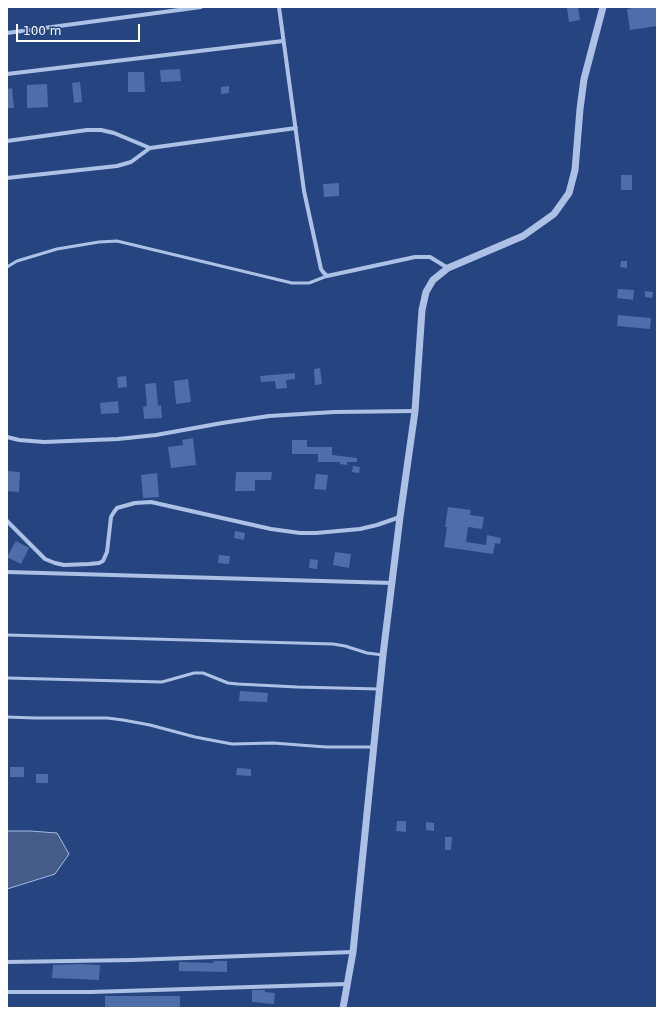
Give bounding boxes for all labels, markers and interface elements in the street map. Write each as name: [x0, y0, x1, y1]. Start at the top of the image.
scale bar: [18, 16, 142, 42]
text: 100 m: [23, 24, 61, 38]

